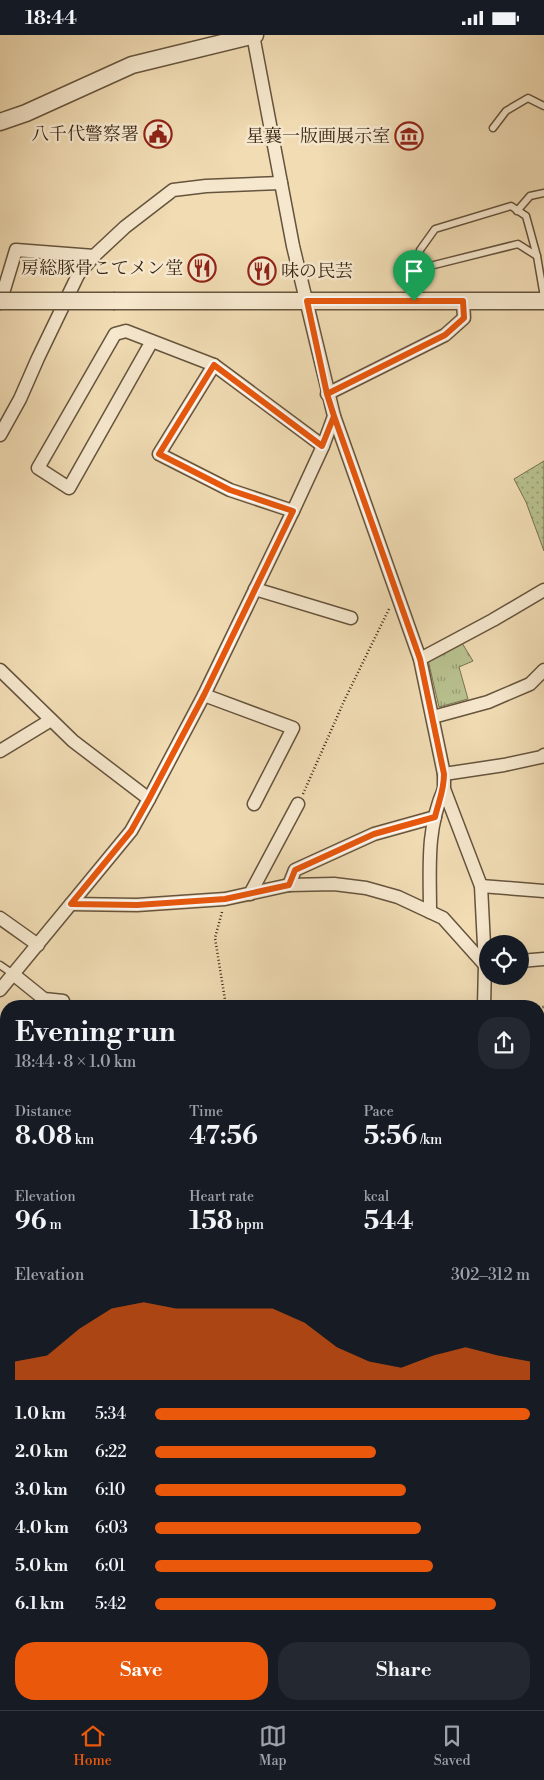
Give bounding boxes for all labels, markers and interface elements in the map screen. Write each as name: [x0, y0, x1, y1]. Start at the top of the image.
text: 18:44: [25, 6, 77, 30]
public building icon: 八千代警察署: [143, 119, 173, 149]
museum icon: 星襄一版画展示室: [394, 121, 424, 151]
place label: 八千代警察署: [31, 123, 139, 146]
place label: 星襄一版画展示室: [246, 125, 390, 148]
pin: [393, 250, 435, 301]
restaurant icon: 房総豚骨こてメン堂: [187, 253, 217, 283]
restaurant icon: 味の民芸: [247, 256, 277, 286]
place label: 房総豚骨こてメン堂: [21, 257, 183, 280]
icon: arrive: [400, 257, 428, 285]
place label: 味の民芸: [281, 260, 353, 283]
map controls: [479, 935, 529, 985]
button: locate: [479, 935, 529, 985]
text: Evening run: [15, 1015, 176, 1050]
button: share: [478, 1017, 530, 1069]
text: 18:44 · 8 × 1.0 km: [15, 1052, 136, 1072]
text: Distance: [15, 1103, 72, 1121]
text: Time: [189, 1103, 223, 1121]
text: Pace: [364, 1103, 394, 1121]
text: 8.08: [15, 1121, 72, 1152]
text: 47:56: [189, 1121, 258, 1152]
text: 5:56: [364, 1121, 417, 1152]
text: km: [72, 1131, 94, 1149]
text: /km: [417, 1131, 442, 1149]
text: Elevation: [15, 1188, 76, 1206]
text: Heart rate: [189, 1188, 254, 1206]
text: kcal: [364, 1188, 389, 1206]
text: 96: [15, 1206, 47, 1237]
text: 158: [189, 1206, 233, 1237]
text: 544: [364, 1206, 413, 1237]
text: m: [47, 1216, 62, 1234]
text: bpm: [233, 1216, 264, 1234]
text: Elevation: [15, 1265, 84, 1285]
text: 302–312 m: [451, 1265, 530, 1285]
text: 1.0 km: [15, 1404, 66, 1424]
text: 5:34: [95, 1404, 126, 1424]
text: 2.0 km: [15, 1442, 68, 1462]
text: 6:22: [95, 1442, 127, 1462]
text: 3.0 km: [15, 1480, 68, 1500]
text: 6:10: [95, 1480, 125, 1500]
text: 4.0 km: [15, 1518, 69, 1538]
text: 6:03: [95, 1518, 128, 1538]
text: 5.0 km: [15, 1556, 68, 1576]
text: 6:01: [95, 1556, 125, 1576]
text: 6.1 km: [15, 1594, 64, 1614]
text: 5:42: [95, 1594, 126, 1614]
button: Save: [15, 1642, 268, 1700]
button: Share: [278, 1642, 530, 1700]
tab: Home: [73, 1722, 112, 1770]
tab: Map: [259, 1722, 287, 1770]
tab: Saved: [434, 1722, 471, 1770]

